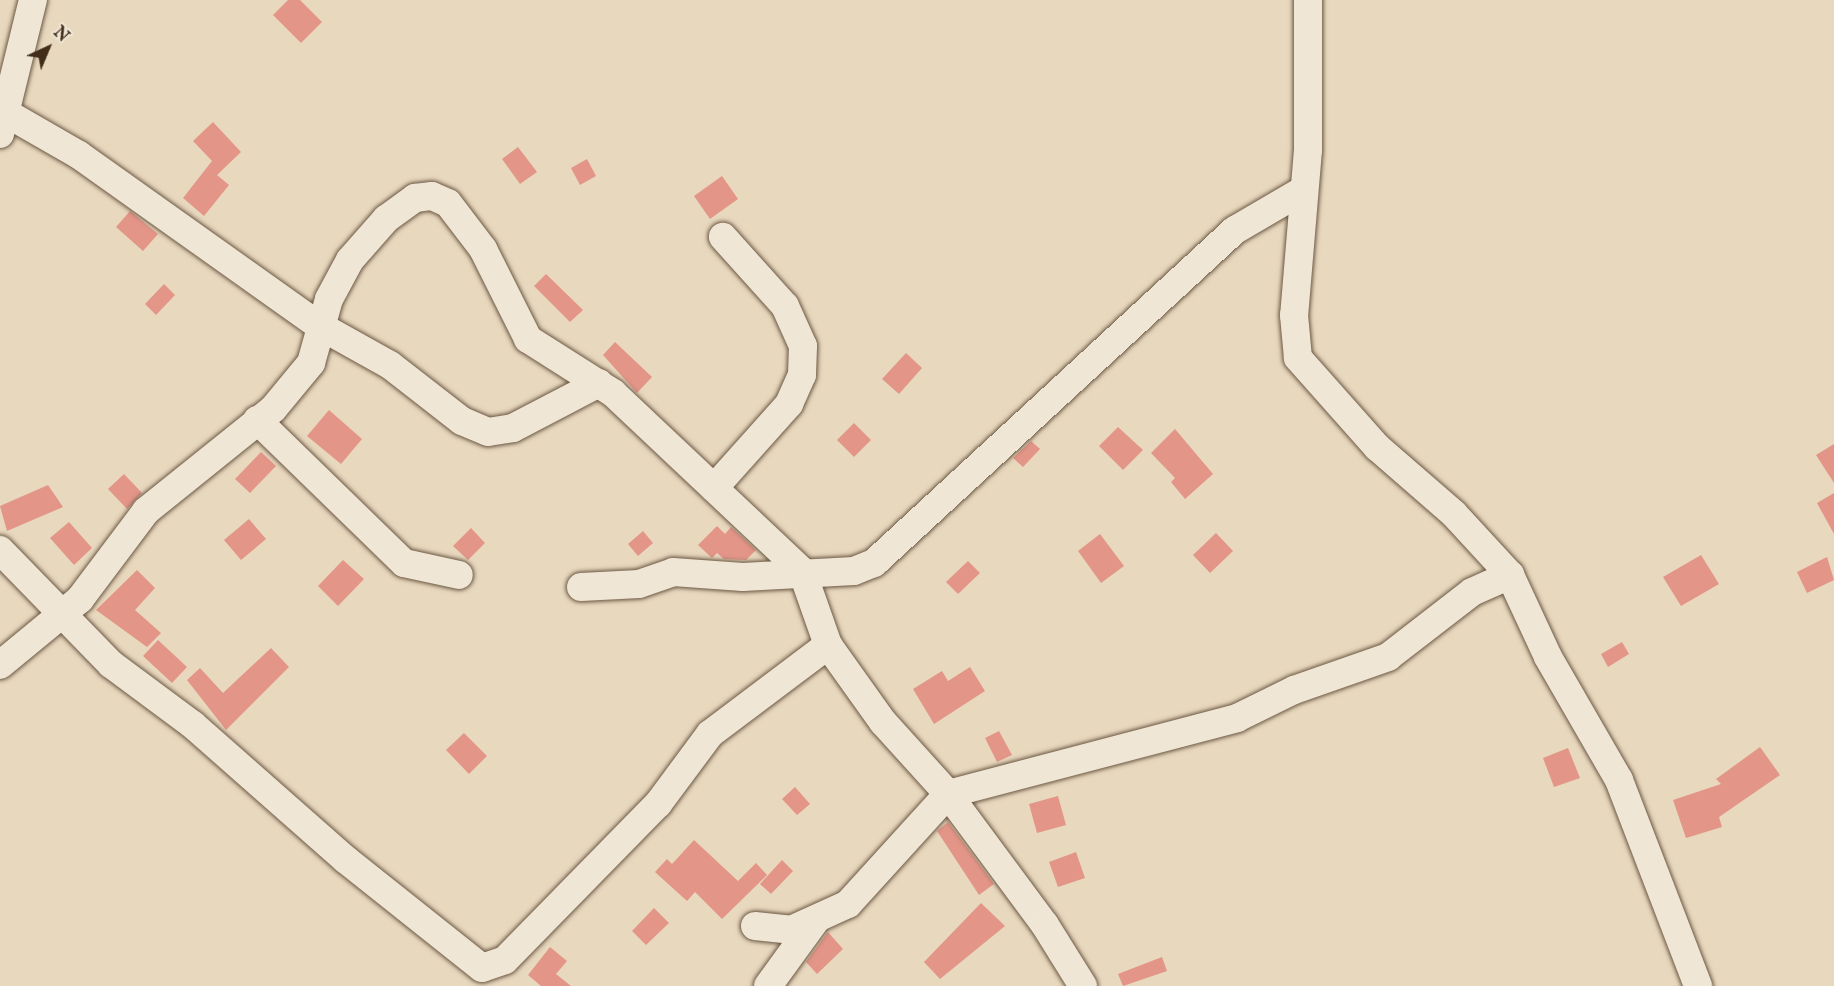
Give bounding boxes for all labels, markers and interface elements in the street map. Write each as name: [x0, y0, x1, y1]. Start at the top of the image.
north arrow: [18, 18, 78, 78]
text: N: [49, 23, 72, 47]

